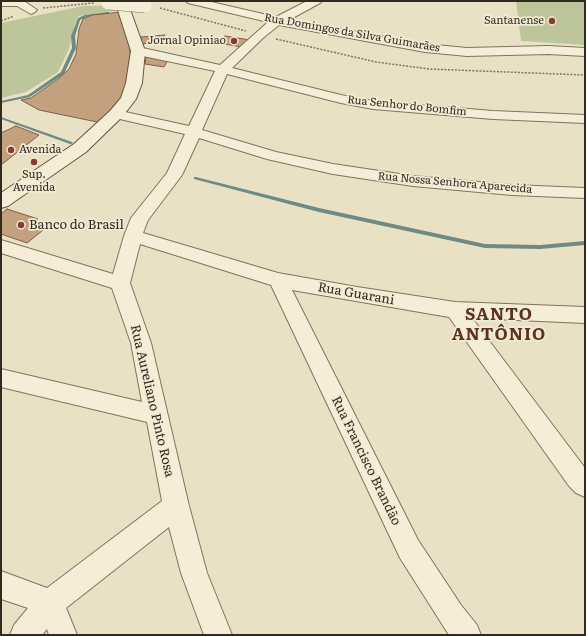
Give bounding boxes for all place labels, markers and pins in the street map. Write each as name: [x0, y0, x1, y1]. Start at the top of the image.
place label: Santanense: [484, 14, 544, 28]
marker: Santanense: [547, 16, 557, 26]
place label: Jornal Opiniao: [148, 34, 226, 48]
marker: Jornal Opiniao: [229, 36, 239, 46]
place label: Avenida: [19, 143, 62, 157]
marker: Avenida: [6, 145, 16, 155]
marker: Sup. Avenida: [29, 157, 39, 167]
place label: Sup. Avenida: [13, 168, 55, 194]
place label: Banco do Brasil: [29, 217, 124, 233]
marker: Banco do Brasil: [16, 220, 26, 230]

